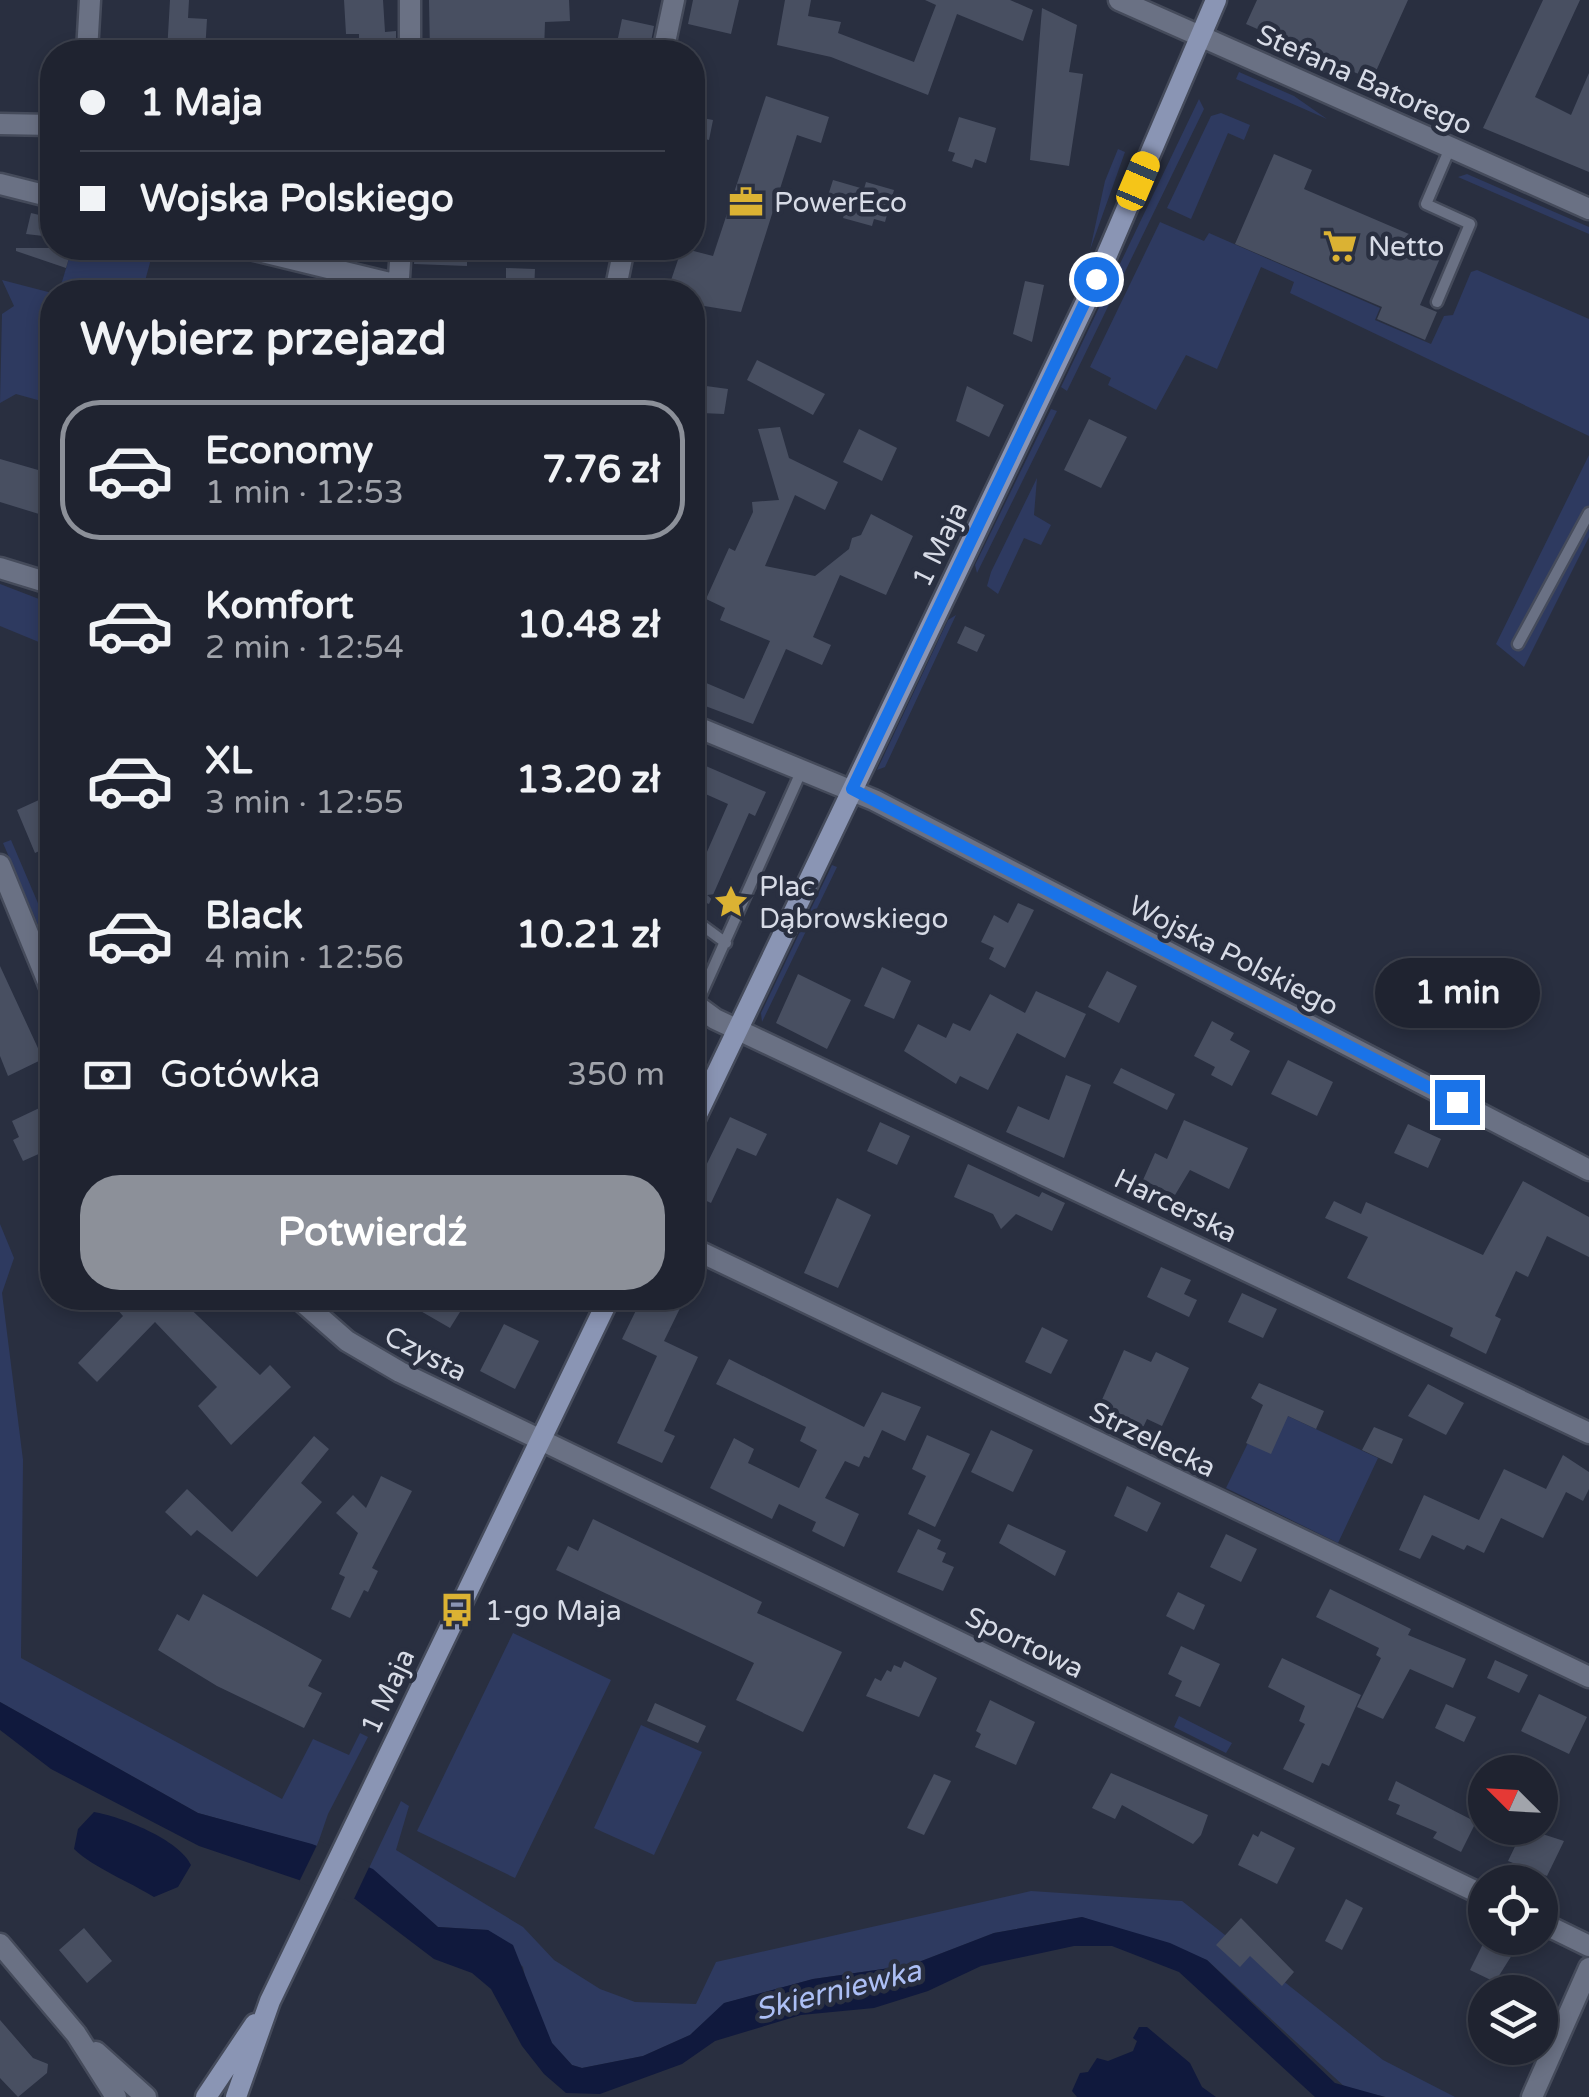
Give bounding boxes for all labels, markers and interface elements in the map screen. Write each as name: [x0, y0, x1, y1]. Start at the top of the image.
street label: Stefana Batorego: [1252, 17, 1478, 143]
text: 1 Maja: [140, 80, 263, 126]
car: [1112, 148, 1164, 214]
text: Wojska Polskiego: [140, 176, 454, 222]
office icon: PowerEco: [727, 183, 765, 221]
place label: PowerEco: [774, 186, 907, 220]
supermarket icon: Netto: [1321, 227, 1359, 265]
place label: Netto: [1368, 230, 1444, 264]
route start: [1074, 257, 1119, 302]
text: Wybierz przejazd: [80, 313, 447, 367]
icon: car: [85, 425, 175, 515]
text: Economy: [205, 428, 373, 474]
text: 7.76 zł: [542, 447, 660, 493]
text: 1 min · 12:53: [205, 474, 404, 512]
street label: 1 Maja: [905, 496, 975, 593]
icon: car: [85, 580, 175, 670]
text: Komfort: [205, 583, 354, 629]
text: 10.48 zł: [517, 602, 660, 648]
text: 2 min · 12:54: [205, 629, 404, 667]
icon: car: [85, 735, 175, 825]
text: XL: [205, 738, 252, 784]
text: 13.20 zł: [516, 757, 660, 803]
text: 3 min · 12:55: [205, 784, 404, 822]
place label: Plac Dąbrowskiego: [759, 870, 948, 936]
place icon: Plac Dąbrowskiego: [712, 883, 750, 921]
street label: Wojska Polskiego: [1123, 888, 1344, 1024]
icon: car: [85, 890, 175, 980]
text: Black: [205, 893, 303, 939]
text: 10.21 zł: [516, 912, 660, 958]
text: 4 min · 12:56: [205, 939, 404, 977]
callout: 1 min: [1374, 957, 1540, 1027]
text: 1 min: [1415, 974, 1500, 1012]
icon: cash: [80, 1048, 135, 1103]
text: Gotówka: [160, 1052, 321, 1098]
text: 350 m: [567, 1056, 665, 1094]
route end: [1435, 1080, 1480, 1125]
street label: Harcerska: [1108, 1162, 1243, 1250]
button: Potwierdź: [80, 1175, 665, 1290]
street label: Czysta: [379, 1319, 473, 1389]
street label: Strzelecka: [1084, 1395, 1221, 1485]
bus stop icon: 1-go Maja: [438, 1591, 476, 1629]
place label: 1-go Maja: [485, 1594, 622, 1628]
street label: Sportowa: [960, 1600, 1089, 1686]
street label: 1 Maja: [353, 1643, 422, 1740]
north arrow: [1468, 1755, 1558, 1845]
map controls: [1468, 1755, 1558, 2065]
button: locate: [1468, 1865, 1558, 1955]
water label: Skierniewka: [751, 1952, 926, 2029]
button: layers: [1468, 1975, 1558, 2065]

